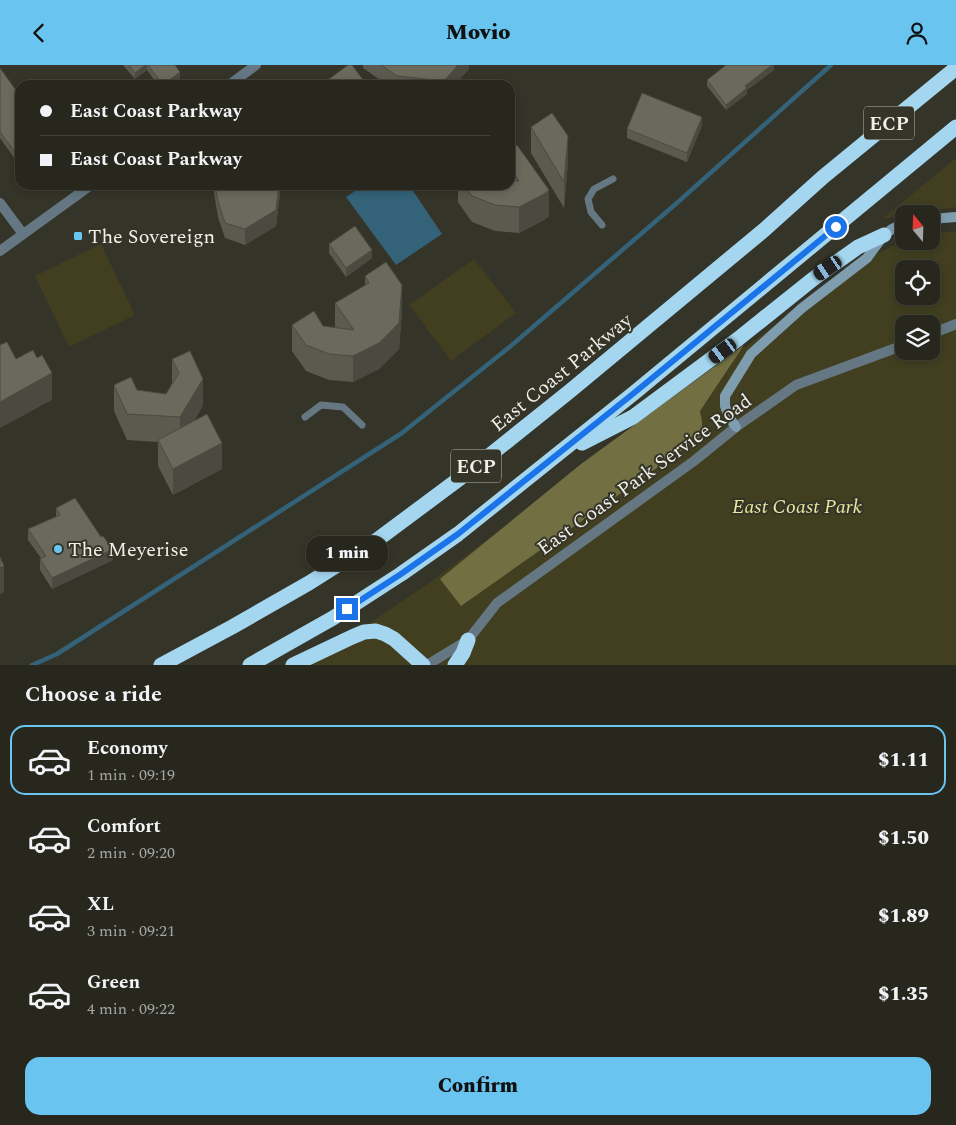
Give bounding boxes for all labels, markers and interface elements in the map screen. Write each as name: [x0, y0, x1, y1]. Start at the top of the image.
text: Movio: [446, 16, 510, 49]
icon: back: [25, 19, 53, 47]
icon: person: [903, 19, 931, 47]
text: East Coast Parkway: [70, 97, 242, 126]
road number: ECP: [864, 107, 914, 139]
text: East Coast Parkway: [70, 145, 242, 174]
north arrow: [895, 205, 940, 250]
map controls: [895, 205, 940, 360]
route start: [825, 216, 847, 238]
place label: The Sovereign: [88, 222, 215, 252]
marker: The Sovereign: [72, 230, 84, 242]
car: [811, 253, 844, 283]
button: locate: [895, 260, 940, 305]
street label: East Coast Parkway: [484, 305, 640, 439]
button: layers: [895, 315, 940, 360]
car: [706, 336, 739, 366]
street label: East Coast Park Service Road: [531, 387, 758, 563]
road number: ECP: [451, 449, 501, 483]
park label: East Coast Park: [732, 492, 863, 522]
place label: The Meyerise: [68, 535, 188, 565]
callout: 1 min: [306, 537, 388, 571]
text: 1 min: [325, 541, 369, 565]
marker: The Meyerise: [52, 543, 64, 555]
route end: [336, 598, 358, 620]
text: Choose a ride: [25, 678, 162, 711]
text: Economy: [87, 734, 168, 763]
icon: car: [27, 738, 72, 783]
text: $1.11: [878, 746, 929, 775]
text: 1 min · 09:19: [87, 763, 175, 787]
text: Comfort: [87, 812, 161, 841]
icon: car: [27, 816, 72, 861]
text: $1.50: [878, 824, 929, 853]
text: 2 min · 09:20: [87, 841, 175, 865]
text: XL: [87, 890, 114, 919]
icon: car: [27, 894, 72, 939]
text: $1.89: [878, 902, 929, 931]
text: 3 min · 09:21: [87, 919, 175, 943]
text: Green: [87, 968, 140, 997]
icon: car: [27, 972, 72, 1017]
text: $1.35: [878, 980, 929, 1009]
text: 4 min · 09:22: [87, 997, 175, 1021]
button: Confirm: [25, 1057, 931, 1115]

